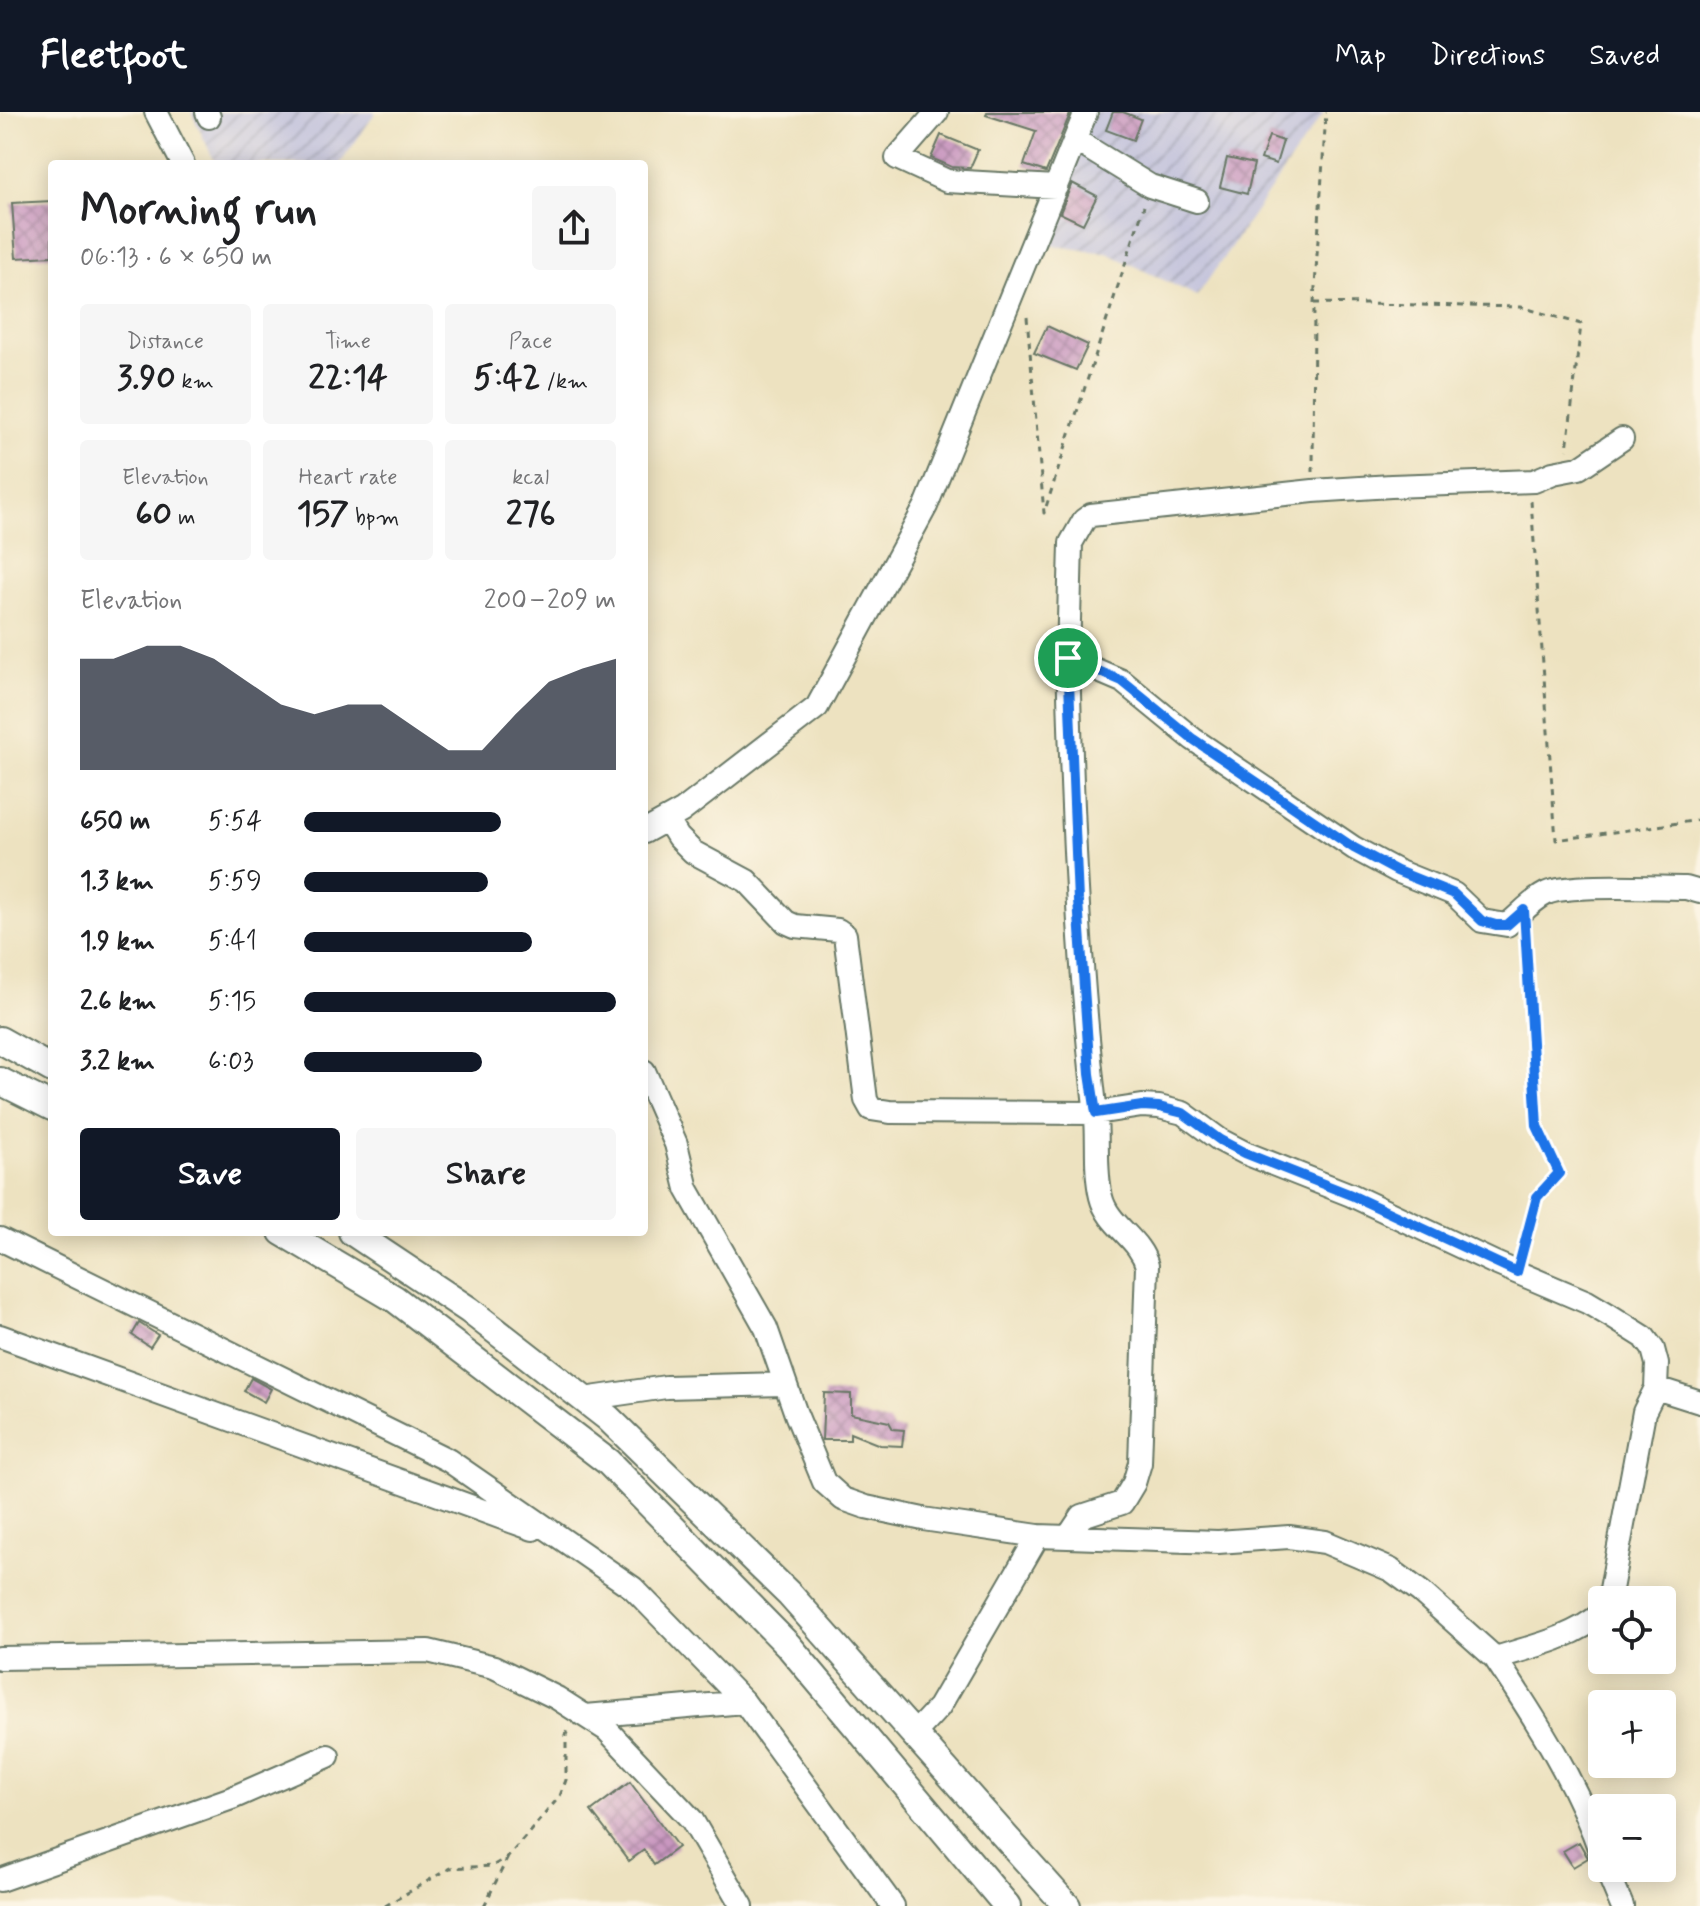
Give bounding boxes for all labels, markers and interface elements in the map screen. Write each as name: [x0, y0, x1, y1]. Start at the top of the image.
text: Fleetfoot: [40, 32, 187, 81]
text: Map: [1335, 38, 1386, 75]
text: Directions: [1430, 38, 1545, 75]
text: Saved: [1589, 38, 1660, 75]
text: Morning run: [80, 182, 317, 240]
button: share: [532, 186, 616, 270]
text: 06:13 · 6 × 650 m: [80, 241, 272, 275]
text: Distance: [127, 328, 204, 356]
text: Time: [325, 328, 371, 356]
text: Pace: [509, 328, 553, 356]
text: 3.90: [117, 356, 176, 401]
text: 22:14: [308, 356, 388, 401]
text: 5:42: [473, 356, 540, 401]
text: km: [176, 368, 214, 396]
text: /km: [540, 368, 588, 396]
text: Elevation: [122, 464, 209, 492]
text: Heart rate: [299, 464, 397, 492]
text: kcal: [512, 464, 549, 492]
text: 60: [135, 492, 172, 537]
text: 157: [297, 492, 349, 537]
text: 276: [506, 492, 556, 537]
text: m: [172, 504, 195, 532]
text: bpm: [349, 504, 399, 532]
text: Elevation: [80, 584, 182, 618]
text: 200–209 m: [484, 584, 616, 618]
pin: [1034, 624, 1102, 692]
icon: arrive: [1046, 636, 1090, 680]
text: 650 m: [80, 805, 151, 839]
text: 5:54: [208, 805, 262, 839]
text: 1.3 km: [80, 865, 154, 899]
text: 5:59: [208, 865, 262, 899]
text: 1.9 km: [80, 925, 155, 959]
text: 5:41: [208, 925, 257, 959]
text: 2.6 km: [80, 985, 156, 1019]
text: 5:15: [208, 985, 256, 1019]
text: 3.2 km: [80, 1045, 155, 1079]
text: 6:03: [208, 1045, 254, 1079]
button: Save: [80, 1128, 340, 1220]
button: Share: [356, 1128, 616, 1220]
map controls: [1588, 1586, 1676, 1882]
button: locate: [1588, 1586, 1676, 1674]
button: +: [1588, 1690, 1676, 1778]
button: −: [1588, 1794, 1676, 1882]

